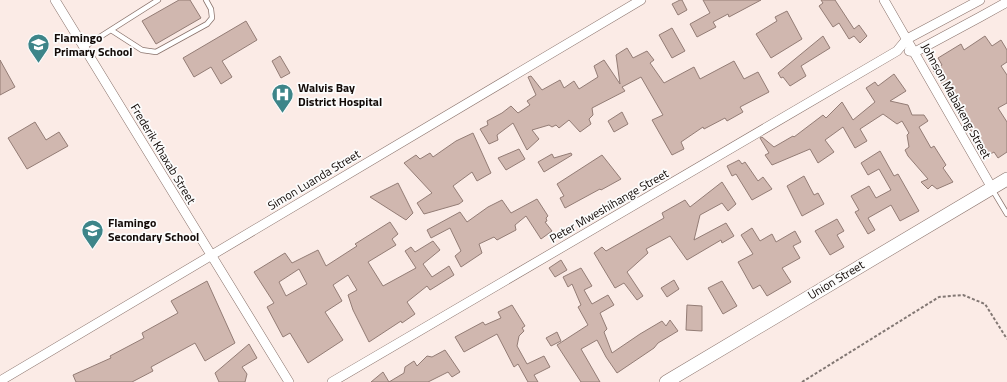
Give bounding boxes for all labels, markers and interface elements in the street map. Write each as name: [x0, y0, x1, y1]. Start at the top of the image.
place label: Flamingo Primary School: [54, 28, 132, 61]
school or university icon: Flamingo Primary School: [25, 32, 51, 65]
street label: Johnson Mabakeng Street: [917, 39, 997, 163]
place label: Walvis Bay District Hospital: [298, 78, 382, 111]
hospital icon: Walvis Bay District Hospital: [270, 82, 296, 115]
street label: Frederik Khaxab Street: [126, 100, 201, 208]
street label: Simon Luanda Street: [264, 144, 364, 215]
street label: Peter Mweshihange Street: [546, 163, 673, 247]
place label: Flamingo Secondary School: [108, 213, 199, 246]
school or university icon: Flamingo Secondary School: [80, 217, 106, 250]
street label: Union Street: [804, 255, 868, 304]

